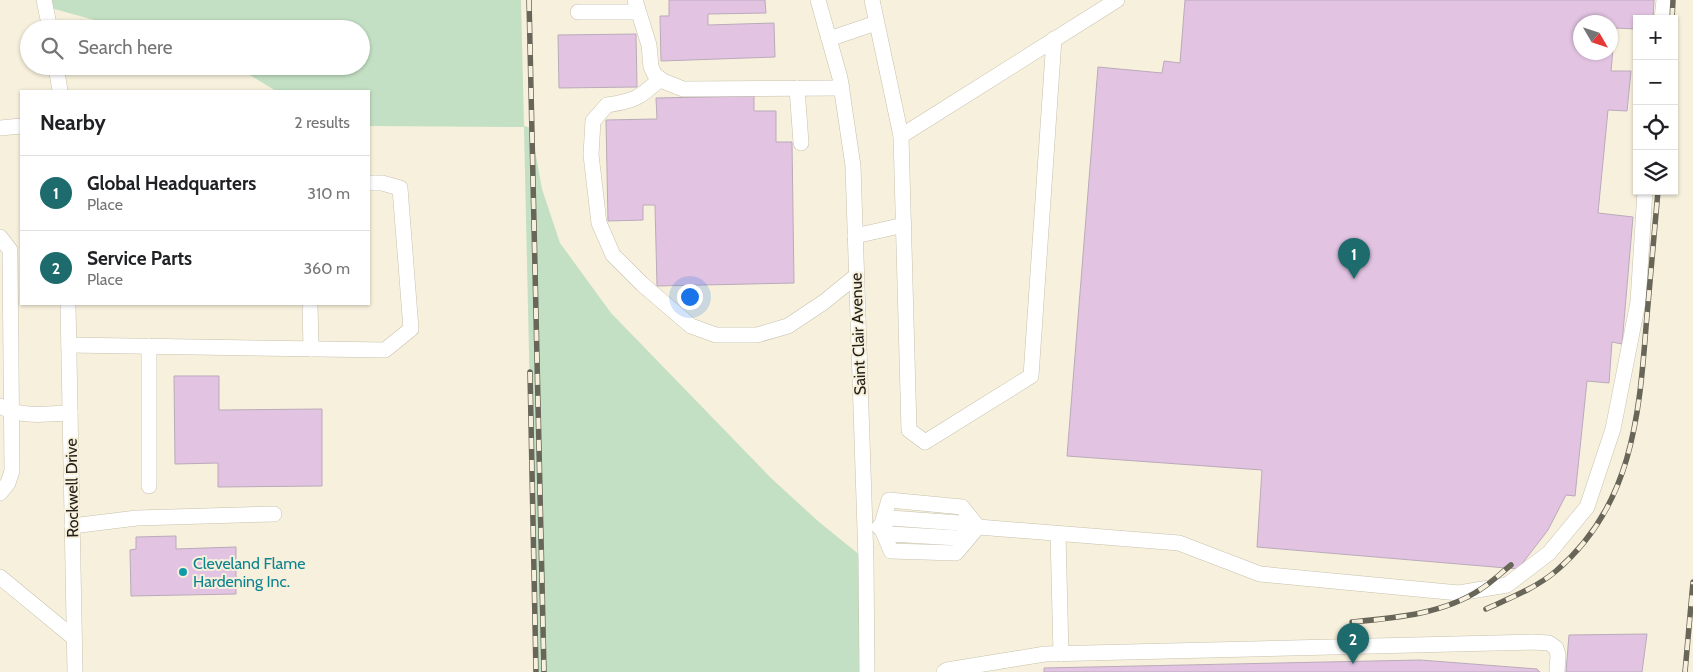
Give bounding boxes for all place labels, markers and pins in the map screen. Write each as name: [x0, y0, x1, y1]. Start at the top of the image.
pin: 1: [1338, 238, 1370, 279]
place label: Cleveland Flame Hardening Inc.: [193, 554, 306, 591]
marker: Cleveland Flame Hardening Inc.: [177, 566, 189, 578]
pin: 2: [1337, 623, 1369, 664]

